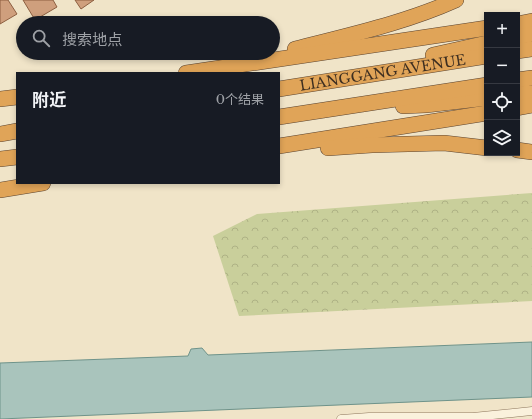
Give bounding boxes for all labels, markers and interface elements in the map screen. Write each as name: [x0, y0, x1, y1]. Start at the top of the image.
map controls: [484, 12, 520, 156]
button: +: [484, 12, 520, 48]
search box: [16, 16, 280, 60]
icon: search: [30, 27, 52, 49]
text: 搜索地点: [62, 30, 122, 49]
button: −: [484, 48, 520, 84]
street label: LIANGGANG AVENUE: [298, 51, 467, 95]
button: locate: [484, 84, 520, 120]
text: 附近: [32, 90, 66, 111]
text: 0个结果: [216, 91, 264, 108]
button: layers: [484, 120, 520, 156]

